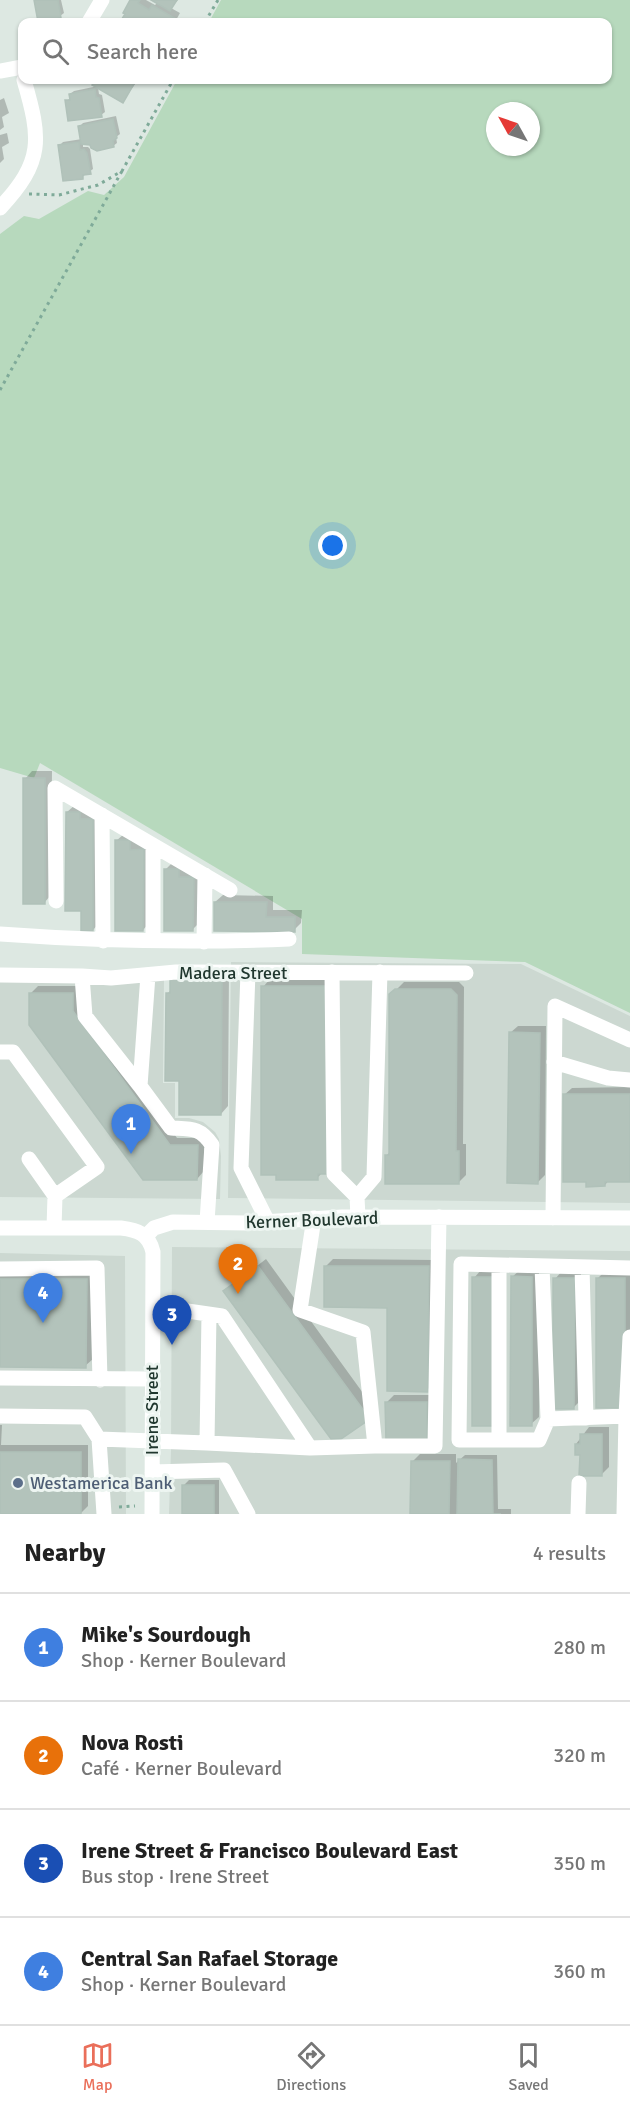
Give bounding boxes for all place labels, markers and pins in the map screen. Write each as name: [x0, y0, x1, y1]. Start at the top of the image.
pin: 1: [112, 1104, 150, 1154]
pin: 2: [218, 1244, 258, 1294]
pin: 4: [24, 1274, 63, 1323]
pin: 3: [152, 1296, 192, 1345]
place label: Westamerica Bank: [30, 1472, 173, 1494]
marker: Westamerica Bank: [11, 1476, 25, 1490]

